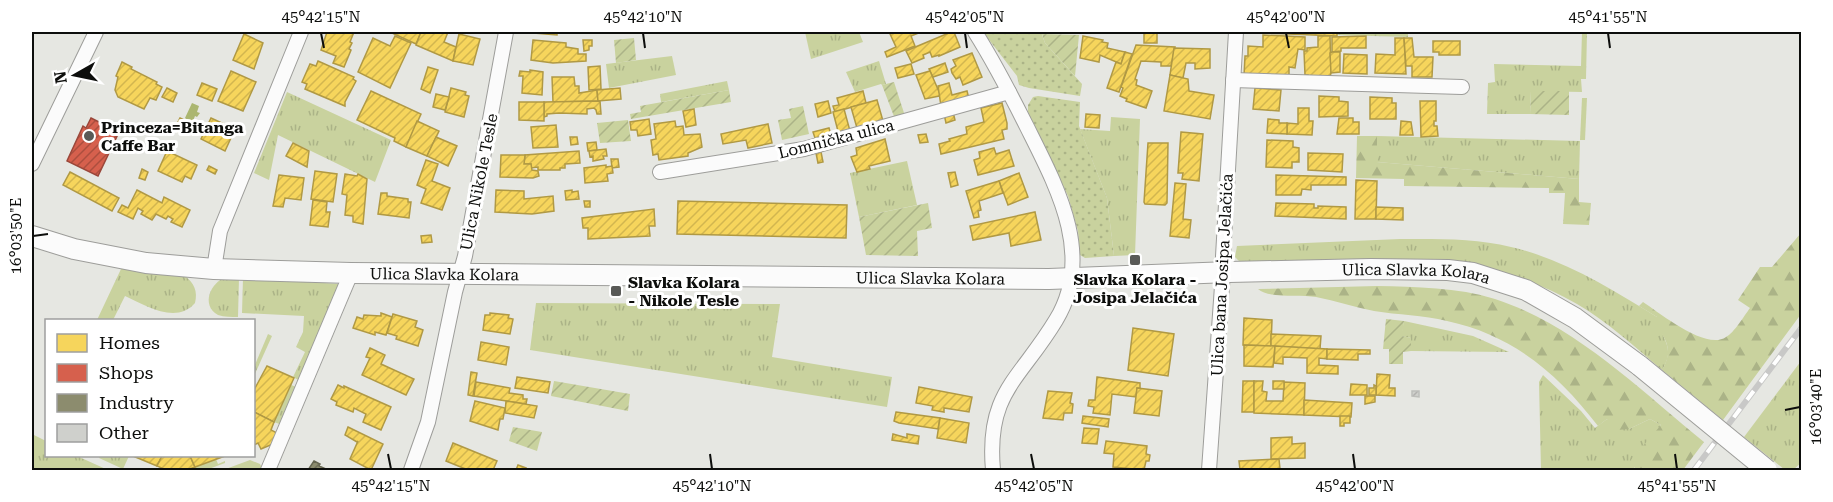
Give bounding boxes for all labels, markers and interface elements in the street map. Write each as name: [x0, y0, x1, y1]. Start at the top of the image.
text: 45°42'15"N: [281, 8, 361, 26]
text: 45°42'10"N: [603, 8, 683, 26]
text: 45°42'05"N: [925, 8, 1005, 26]
text: 45°42'00"N: [1246, 8, 1326, 26]
text: 45°41'55"N: [1568, 8, 1648, 26]
north arrow: [45, 45, 105, 105]
text: N: [50, 70, 71, 85]
street label: Ulica Nikole Tesle: [456, 111, 502, 252]
street label: Lomnička ulica: [776, 115, 896, 163]
place label: Princeza=Bitanga Caffe Bar: [101, 118, 244, 155]
marker: Princeza=Bitanga Caffe Bar: [82, 129, 96, 143]
street label: Ulica bana Josipa Jelačića: [1207, 173, 1237, 377]
text: 16°03'50"E: [7, 198, 25, 274]
marker: Slavka Kolara - Josipa Jelačića: [1128, 253, 1142, 267]
street label: Ulica Slavka Kolara: [1341, 259, 1493, 288]
street label: Ulica Slavka Kolara: [370, 264, 519, 284]
street label: Ulica Slavka Kolara: [856, 268, 1005, 288]
place label: Slavka Kolara - Josipa Jelačića: [1073, 270, 1198, 307]
place label: Slavka Kolara - Nikole Tesle: [628, 273, 740, 310]
marker: Slavka Kolara - Nikole Tesle: [609, 284, 623, 298]
legend: [45, 319, 255, 457]
text: Homes: [99, 332, 160, 353]
text: Shops: [99, 362, 153, 383]
text: 16°03'40"E: [1807, 369, 1825, 445]
text: Industry: [99, 392, 174, 413]
text: Other: [99, 422, 149, 443]
text: 45°42'15"N: [351, 477, 431, 495]
text: 45°42'10"N: [672, 477, 752, 495]
text: 45°42'05"N: [994, 477, 1074, 495]
text: 45°42'00"N: [1315, 477, 1395, 495]
text: 45°41'55"N: [1637, 477, 1717, 495]

